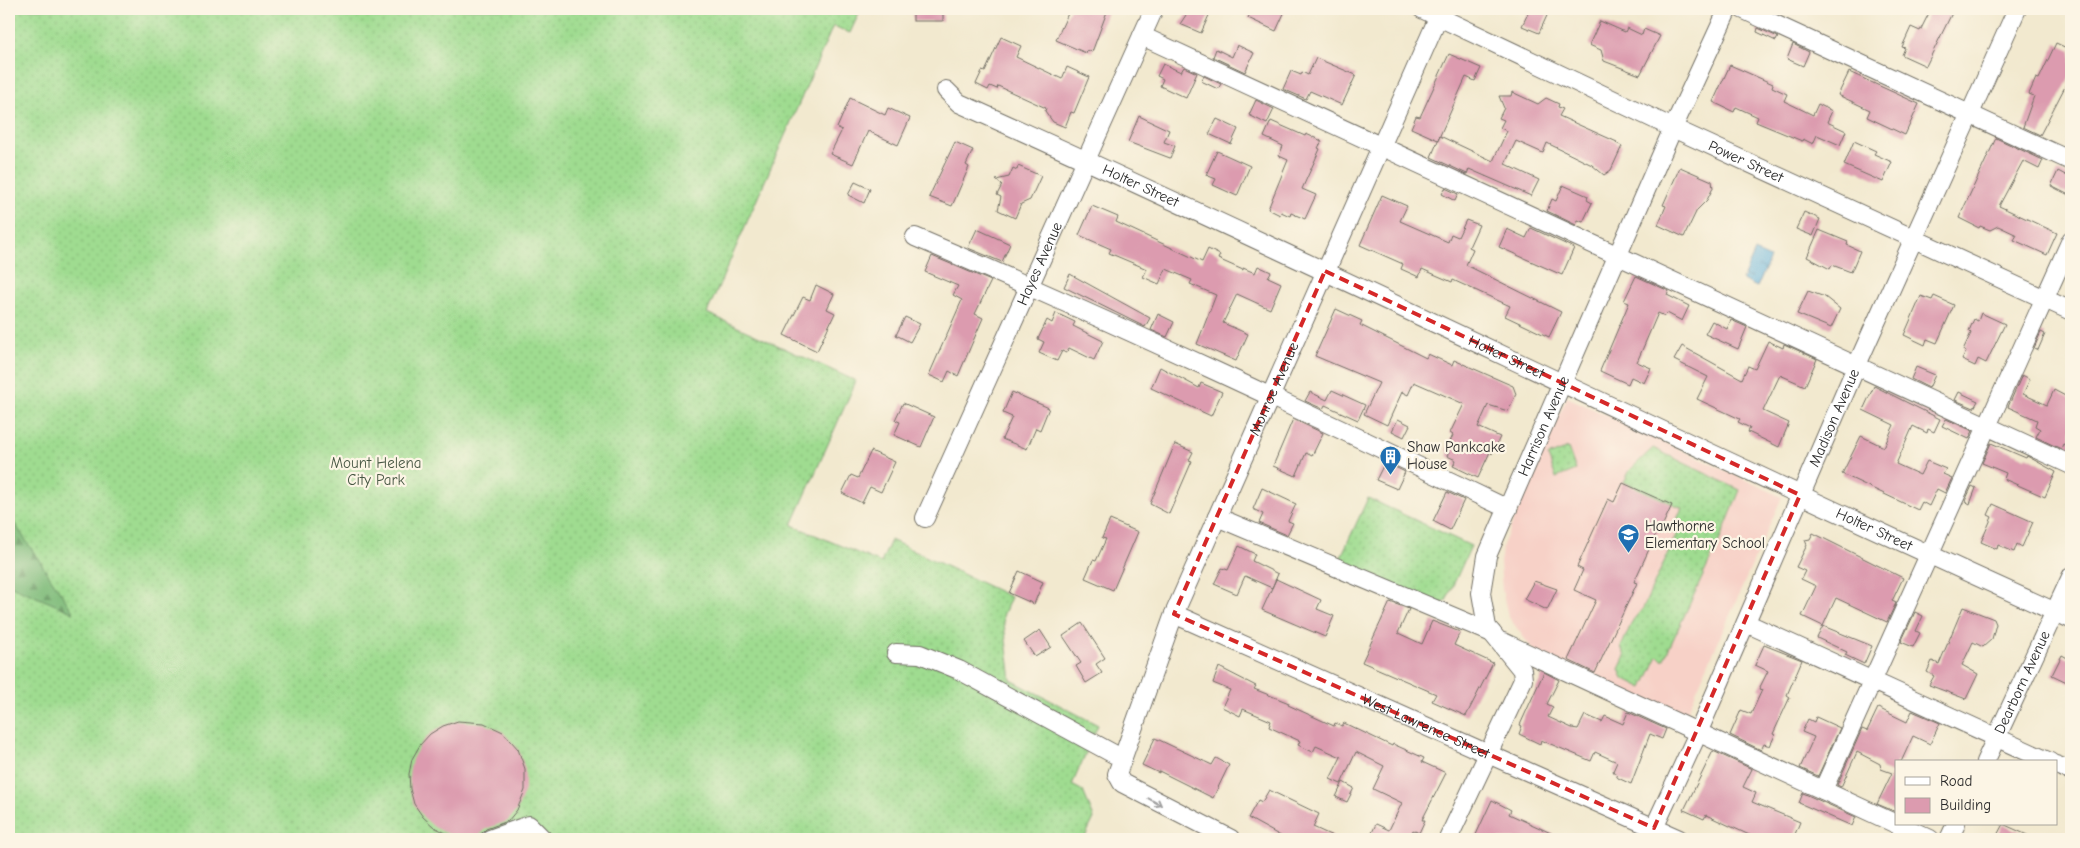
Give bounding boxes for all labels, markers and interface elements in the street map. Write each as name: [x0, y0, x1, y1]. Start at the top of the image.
street label: Power Street: [1706, 137, 1787, 187]
street label: Holter Street: [1100, 160, 1182, 211]
street label: Hayes Avenue: [1013, 219, 1066, 308]
street label: Holter Street: [1466, 331, 1548, 383]
street label: Monroe Avenue: [1245, 339, 1303, 438]
street label: Madison Avenue: [1805, 366, 1863, 470]
street label: Harrison Avenue: [1514, 373, 1573, 479]
place label: Shaw Pankcake House: [1407, 438, 1506, 473]
building icon: Shaw Pankcake House: [1379, 444, 1403, 475]
park label: Mount Helena City Park: [331, 454, 421, 489]
street label: Holter Street: [1833, 504, 1916, 555]
place label: Hawthorne Elementary School: [1645, 517, 1765, 552]
school or university icon: Hawthorne Elementary School: [1617, 523, 1641, 554]
street label: Dearborn Avenue: [1990, 627, 2054, 737]
street label: West Lawrence Street: [1359, 690, 1493, 763]
legend: [1895, 760, 2058, 826]
text: Road: [1940, 772, 1972, 790]
text: Building: [1940, 796, 1991, 814]
one-way arrow: [1148, 797, 1163, 807]

